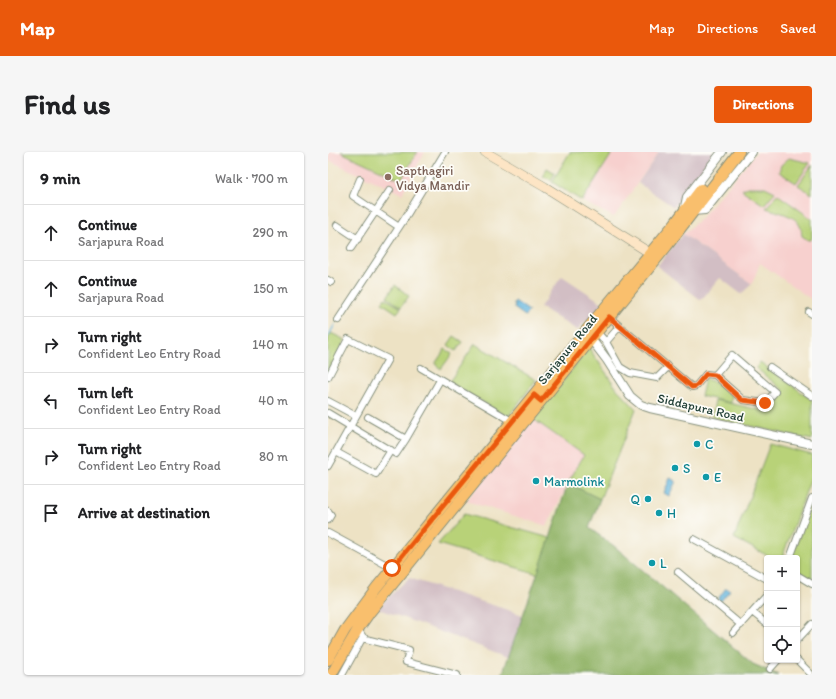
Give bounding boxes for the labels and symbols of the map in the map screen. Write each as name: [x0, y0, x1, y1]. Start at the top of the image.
place label: Sapthagiri Vidya Mandir: [396, 163, 470, 193]
marker: Sapthagiri Vidya Mandir: [383, 172, 393, 182]
street label: Sarjapura Road: [535, 311, 600, 387]
street label: Siddapura Road: [656, 390, 746, 425]
route end: [756, 394, 774, 412]
place label: C: [705, 437, 713, 452]
marker: C: [692, 439, 702, 449]
place label: S: [683, 461, 690, 476]
marker: S: [670, 463, 680, 473]
place label: E: [714, 470, 721, 485]
marker: E: [701, 472, 711, 482]
place label: Marmolink: [544, 474, 605, 489]
marker: Marmolink: [531, 476, 541, 486]
place label: Q: [631, 492, 641, 507]
marker: Q: [643, 494, 653, 504]
place label: H: [667, 506, 676, 521]
marker: H: [654, 508, 664, 518]
place label: L: [660, 556, 667, 571]
marker: L: [647, 558, 657, 568]
route start: [383, 559, 401, 577]

